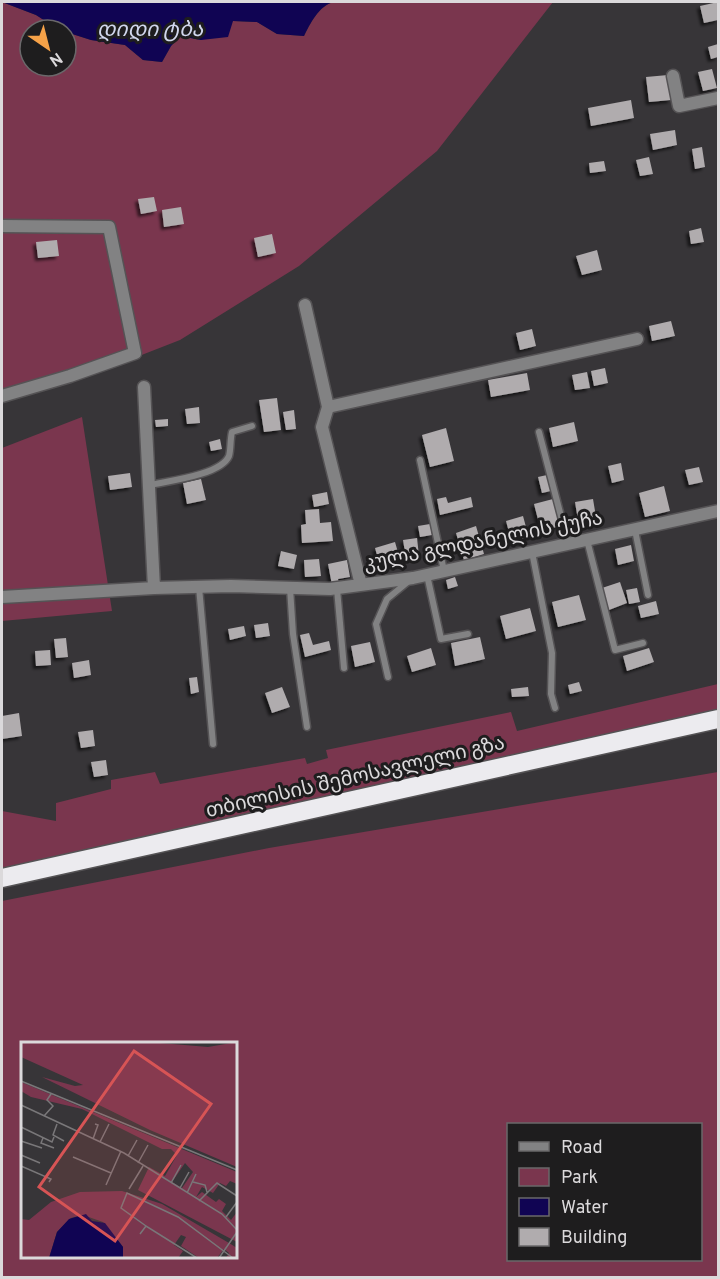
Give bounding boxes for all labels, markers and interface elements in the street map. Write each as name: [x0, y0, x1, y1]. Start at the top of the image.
water label: დიდი ტბა: [97, 17, 204, 44]
north arrow: [18, 18, 78, 78]
text: N: [45, 47, 66, 70]
street label: კულა გლდანელის ქუჩა: [362, 506, 605, 578]
street label: თბილისის შემოსავლელი გზა: [203, 731, 508, 825]
inset map: [21, 1042, 237, 1258]
legend: [507, 1123, 702, 1261]
text: Road: [561, 1137, 603, 1160]
text: Park: [561, 1167, 598, 1190]
text: Water: [561, 1197, 608, 1220]
text: Building: [561, 1227, 627, 1250]

